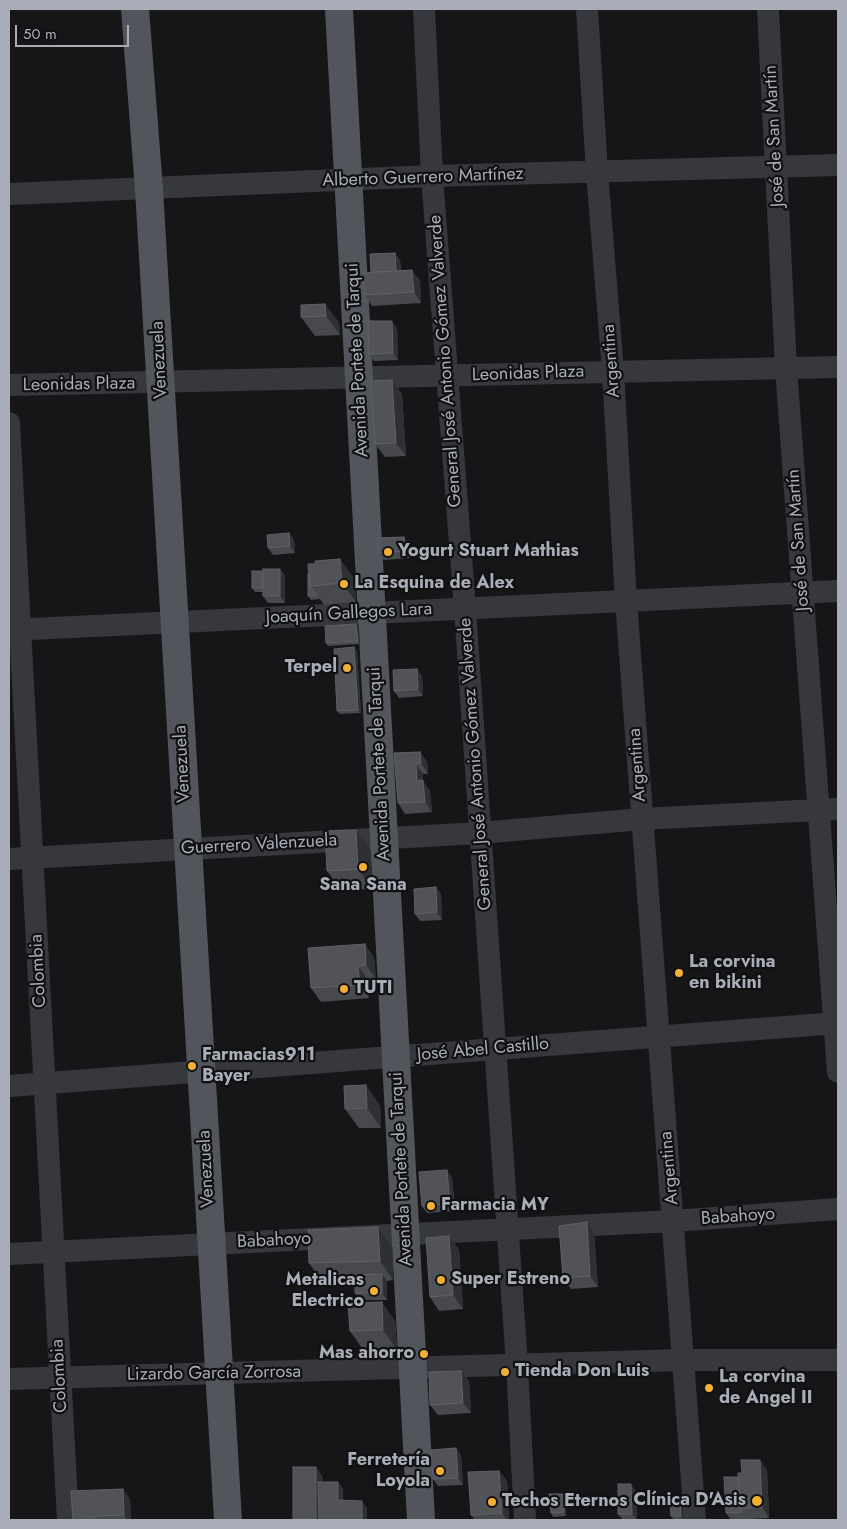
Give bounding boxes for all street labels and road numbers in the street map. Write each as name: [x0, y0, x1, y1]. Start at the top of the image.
street label: José de San Martín: [760, 64, 790, 208]
street label: Alberto Guerrero Martínez: [322, 164, 524, 192]
street label: General José Antonio Gómez Valverde: [425, 214, 467, 508]
street label: Avenida Portete de Tarqui: [342, 262, 374, 458]
street label: Venezuela: [147, 321, 173, 399]
street label: Argentina: [599, 323, 625, 399]
street label: Leonidas Plaza: [471, 361, 585, 387]
street label: Leonidas Plaza: [23, 373, 135, 397]
street label: José de San Martín: [783, 468, 815, 612]
street label: Joaquín Gallegos Lara: [265, 599, 433, 629]
street label: General José Antonio Gómez Valverde: [455, 617, 497, 911]
street label: Avenida Portete de Tarqui: [364, 666, 396, 862]
street label: Venezuela: [170, 725, 196, 803]
street label: Argentina: [625, 727, 651, 803]
street label: Guerrero Valenzuela: [180, 830, 338, 860]
street label: Colombia: [26, 934, 52, 1008]
street label: José Abel Castillo: [416, 1033, 550, 1067]
street label: Avenida Portete de Tarqui: [386, 1071, 418, 1267]
street label: Venezuela: [194, 1130, 220, 1208]
street label: Argentina: [656, 1130, 684, 1206]
street label: Babahoyo: [700, 1204, 776, 1230]
street label: Babahoyo: [236, 1228, 312, 1254]
street label: Colombia: [47, 1339, 73, 1413]
street label: Lizardo García Zorrosa: [127, 1362, 301, 1386]

